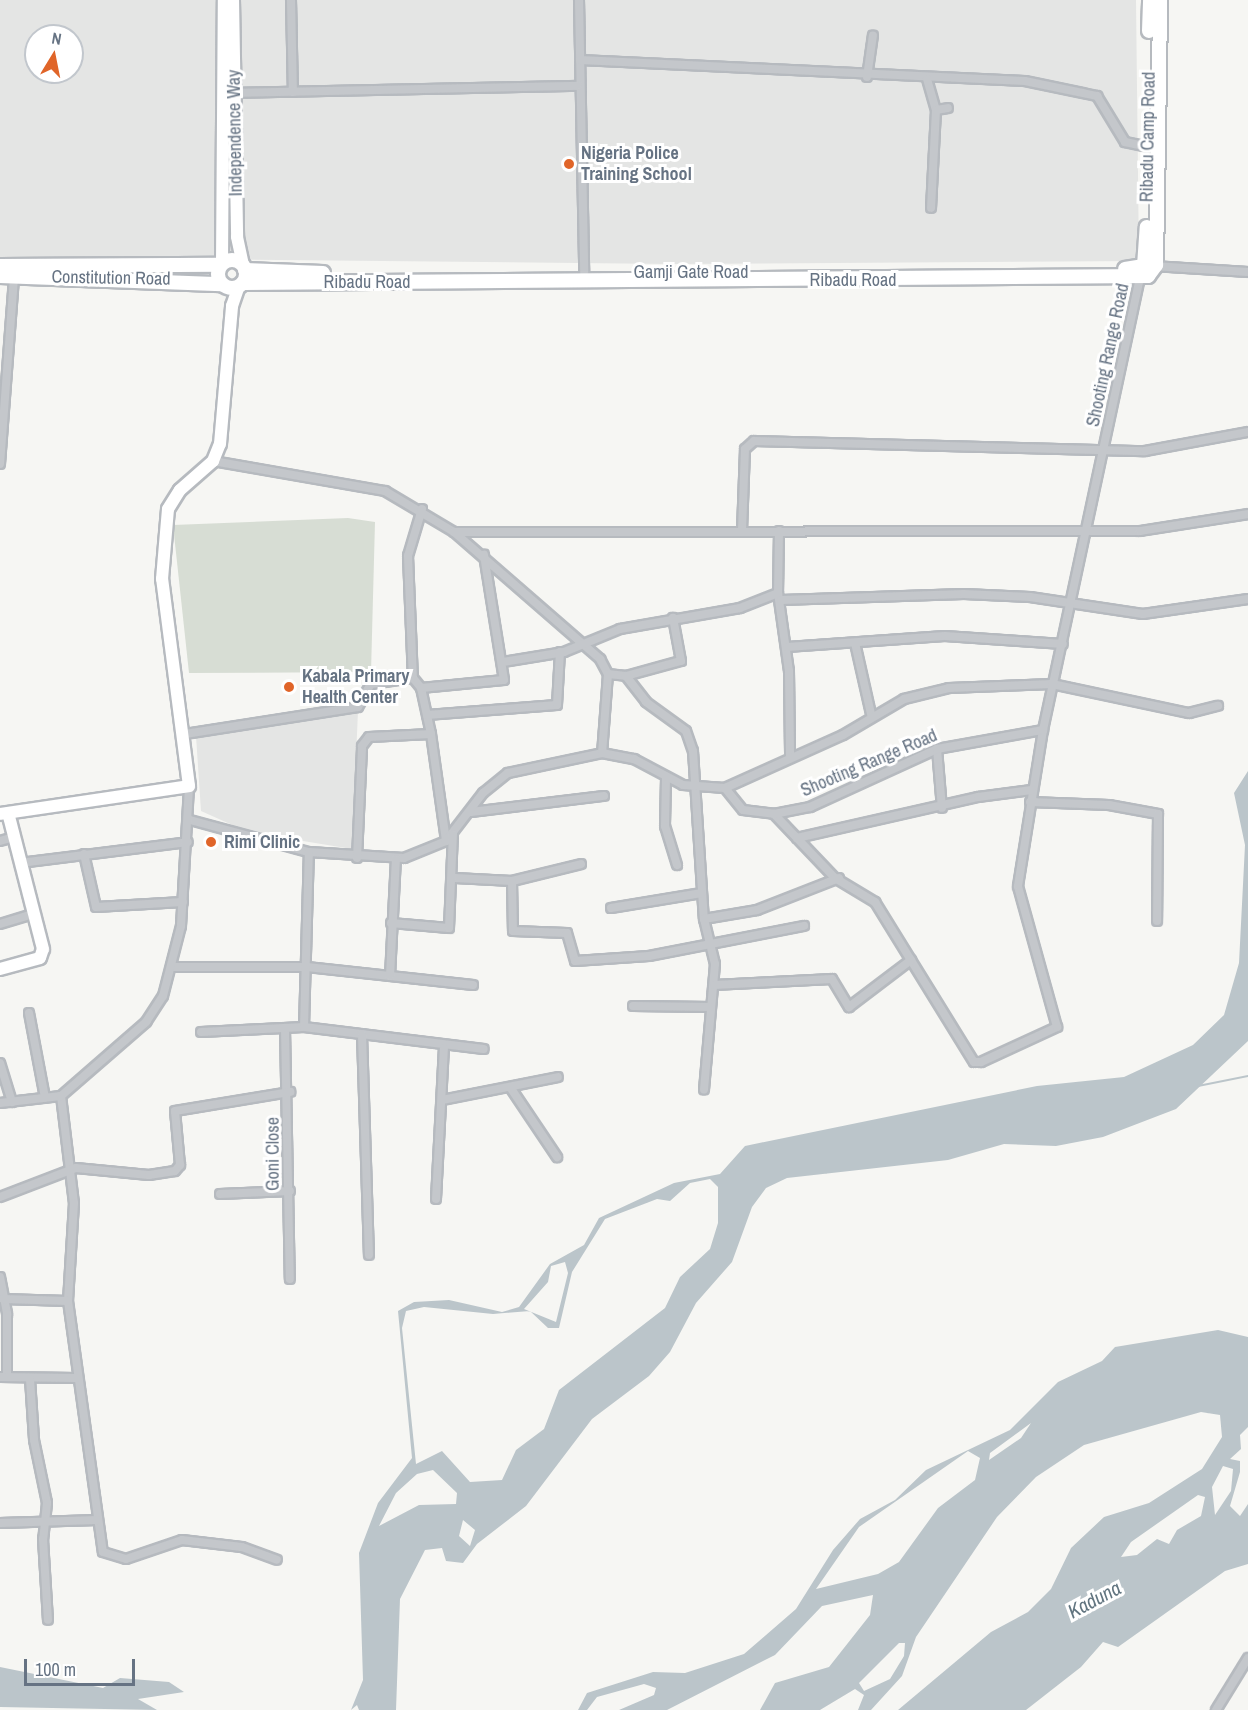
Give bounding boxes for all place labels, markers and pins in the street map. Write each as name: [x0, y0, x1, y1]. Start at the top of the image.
place label: Nigeria Police Training School: [581, 143, 692, 186]
marker: Nigeria Police Training School: [562, 157, 576, 171]
place label: Kabala Primary Health Center: [302, 666, 409, 708]
marker: Kabala Primary Health Center: [280, 678, 298, 696]
place label: Rimi Clinic: [224, 831, 300, 853]
marker: Rimi Clinic: [202, 833, 220, 851]

